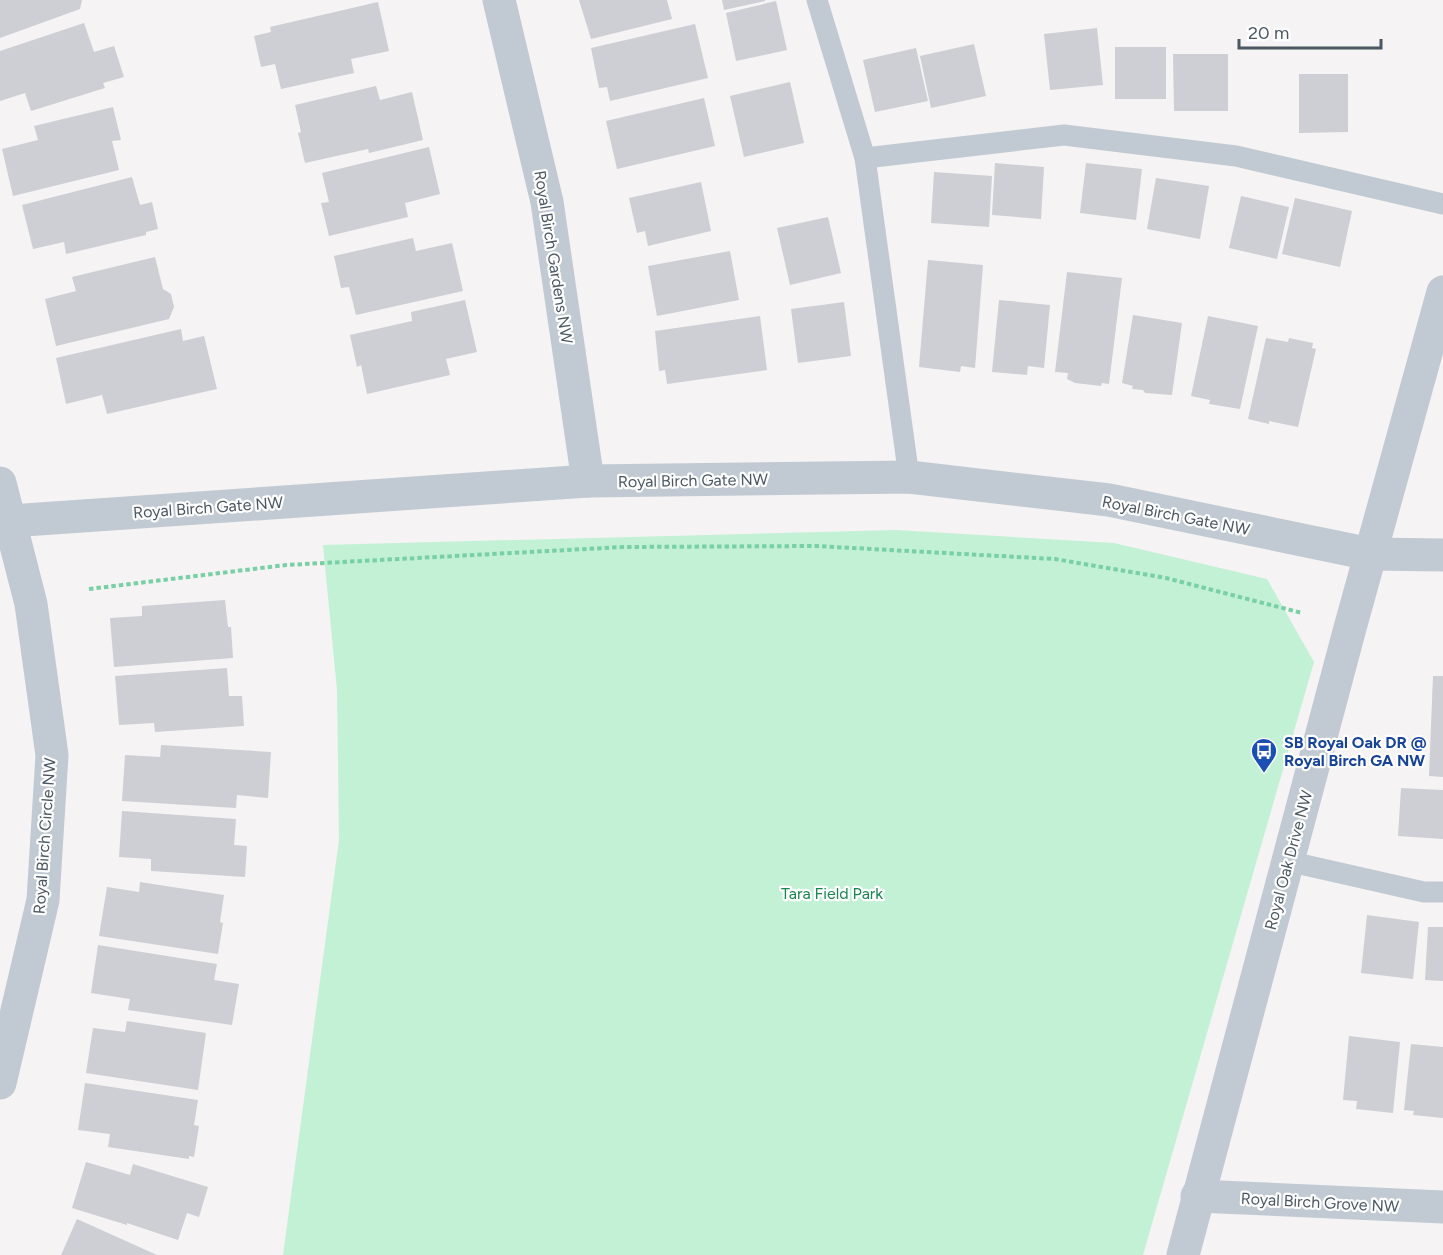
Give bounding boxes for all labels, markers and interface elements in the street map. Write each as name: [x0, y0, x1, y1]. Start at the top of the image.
scale bar: [1239, 12, 1382, 50]
text: 20 m: [1248, 22, 1289, 44]
street label: Royal Birch Gardens NW: [530, 169, 577, 346]
street label: Royal Birch Gate NW: [618, 470, 769, 491]
street label: Royal Birch Gate NW: [1100, 492, 1252, 539]
street label: Royal Birch Gate NW: [132, 493, 284, 522]
place label: SB Royal Oak DR @ Royal Birch GA NW: [1284, 733, 1427, 770]
bus stop icon: SB Royal Oak DR @ Royal Birch GA NW: [1249, 736, 1279, 774]
street label: Royal Birch Circle NW: [30, 757, 59, 915]
street label: Royal Oak Drive NW: [1261, 788, 1316, 932]
park label: Tara Field Park: [781, 884, 883, 903]
street label: Royal Birch Grove NW: [1240, 1189, 1400, 1216]

